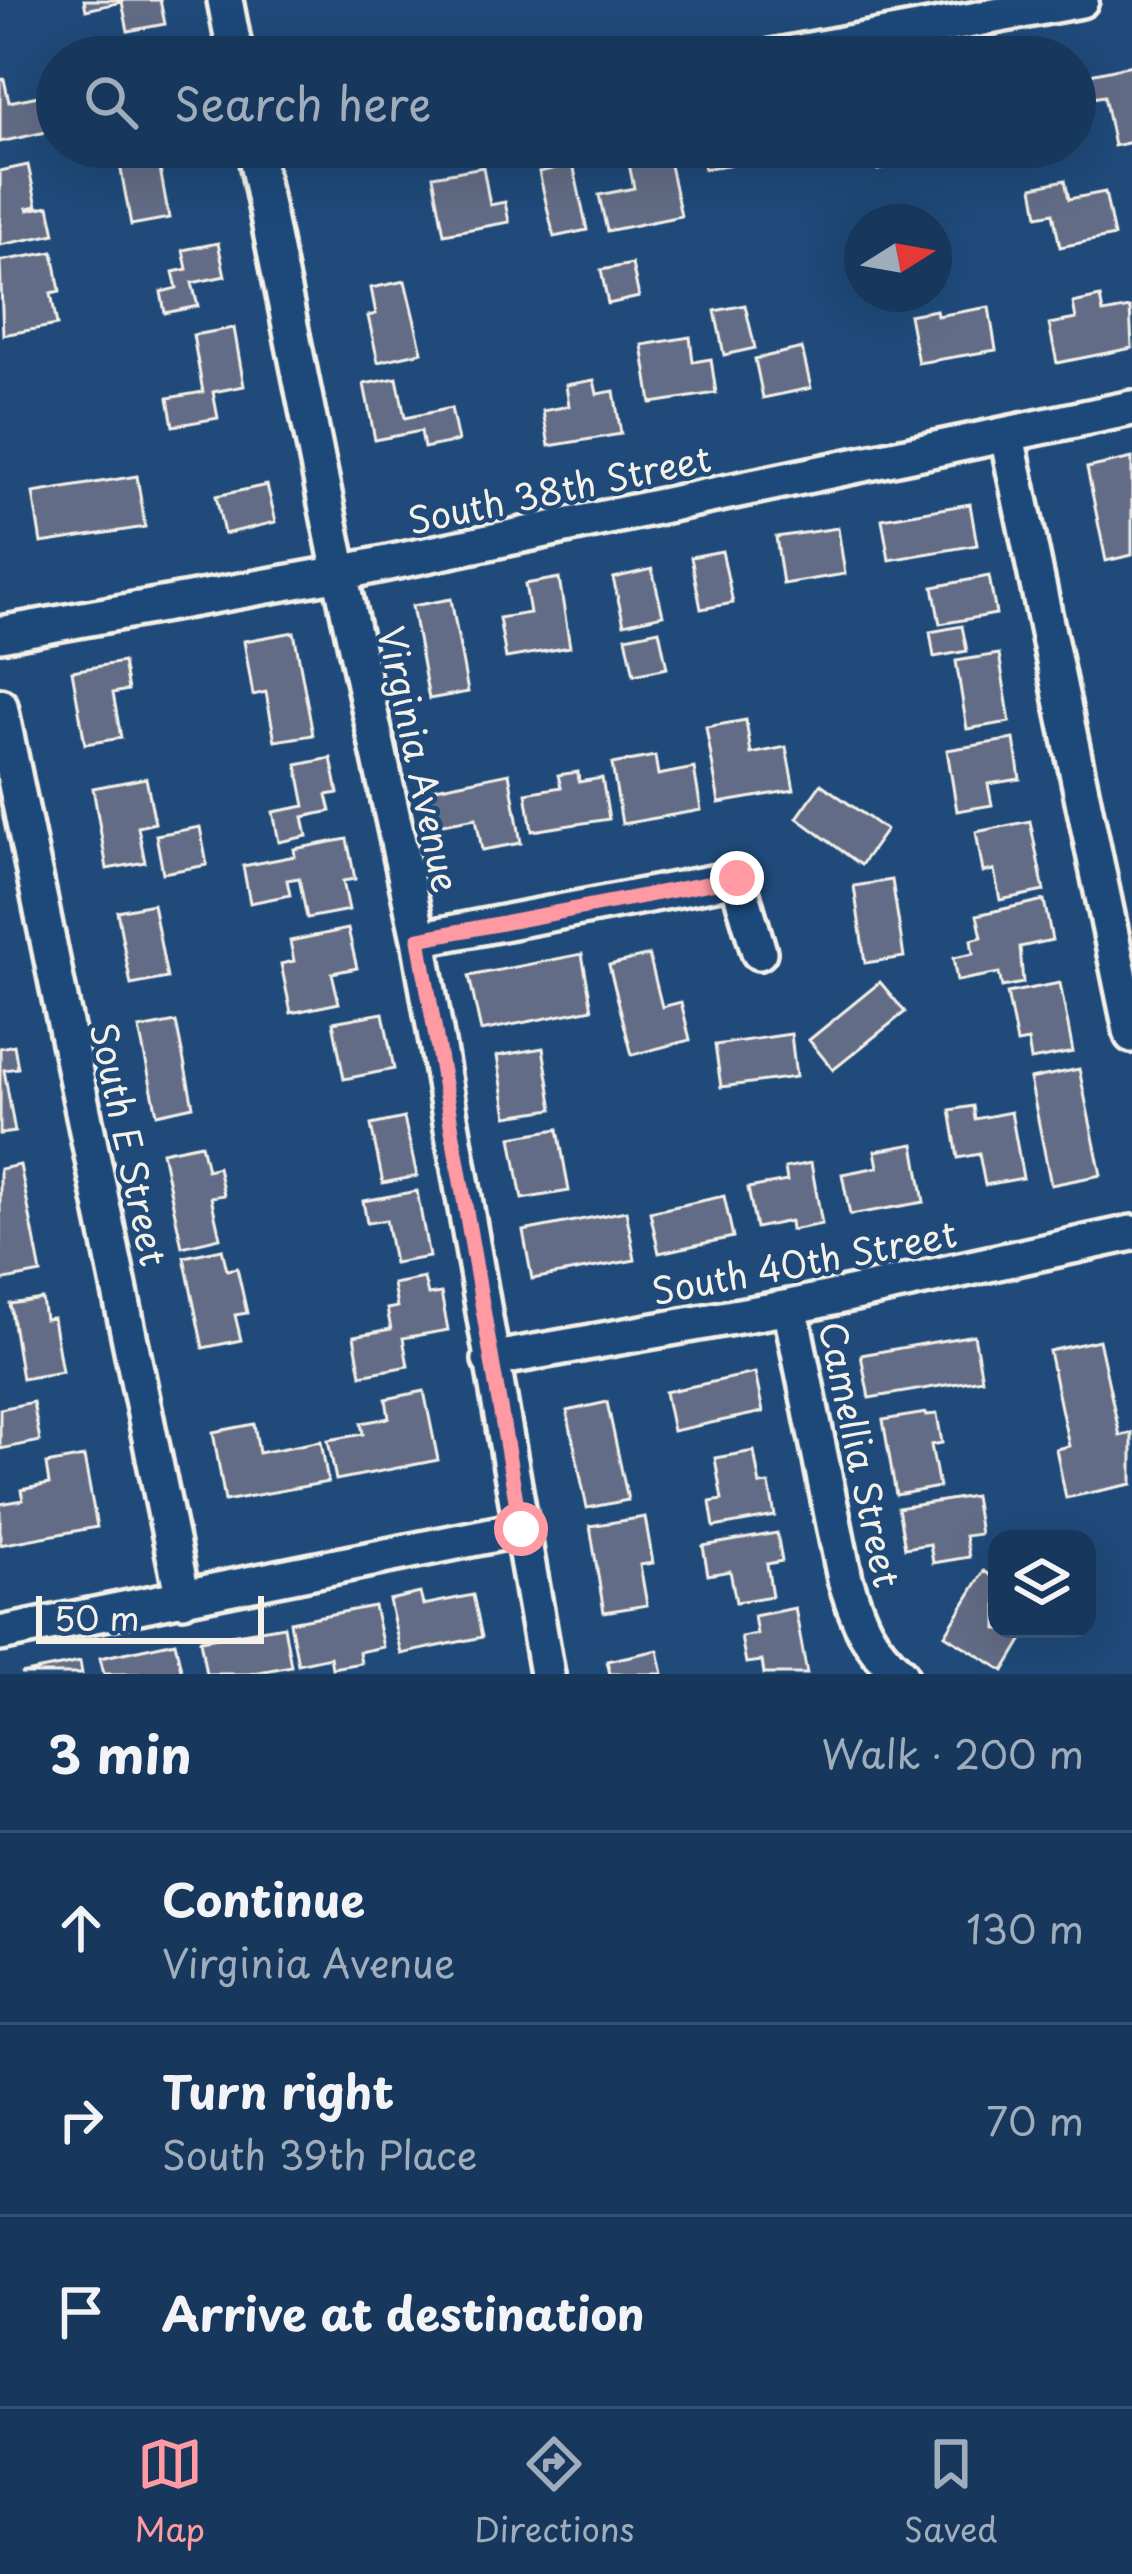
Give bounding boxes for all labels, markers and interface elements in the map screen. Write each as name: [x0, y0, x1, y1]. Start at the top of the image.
search box: [36, 36, 1096, 168]
text: Search here: [174, 68, 431, 136]
icon: search: [78, 69, 144, 135]
north arrow: [844, 204, 952, 312]
street label: South 38th Street: [403, 430, 715, 546]
street label: Virginia Avenue: [365, 621, 475, 897]
route end: [710, 851, 764, 905]
street label: South E Street: [78, 1017, 182, 1271]
street label: South 40th Street: [647, 1205, 961, 1317]
street label: Camellia Street: [806, 1316, 916, 1592]
route start: [494, 1502, 548, 1556]
map controls: [988, 1530, 1096, 1638]
button: layers: [988, 1530, 1096, 1638]
scale bar: [36, 1590, 264, 1643]
text: 50 m: [54, 1592, 140, 1642]
text: 3 min: [48, 1714, 192, 1791]
text: Walk · 200 m: [821, 1723, 1084, 1782]
text: Continue: [162, 1864, 365, 1932]
icon: ahead: [48, 1895, 114, 1961]
text: 130 m: [966, 1898, 1084, 1957]
text: Virginia Avenue: [162, 1932, 455, 1991]
text: Turn right: [162, 2056, 394, 2124]
icon: right: [48, 2087, 114, 2153]
text: 70 m: [986, 2090, 1084, 2149]
text: South 39th Place: [162, 2124, 477, 2183]
text: Arrive at destination: [162, 2278, 645, 2346]
icon: arrive: [48, 2279, 114, 2345]
tab: Map: [135, 2431, 205, 2553]
tab: Directions: [474, 2431, 635, 2553]
tab: Saved: [904, 2431, 997, 2553]

